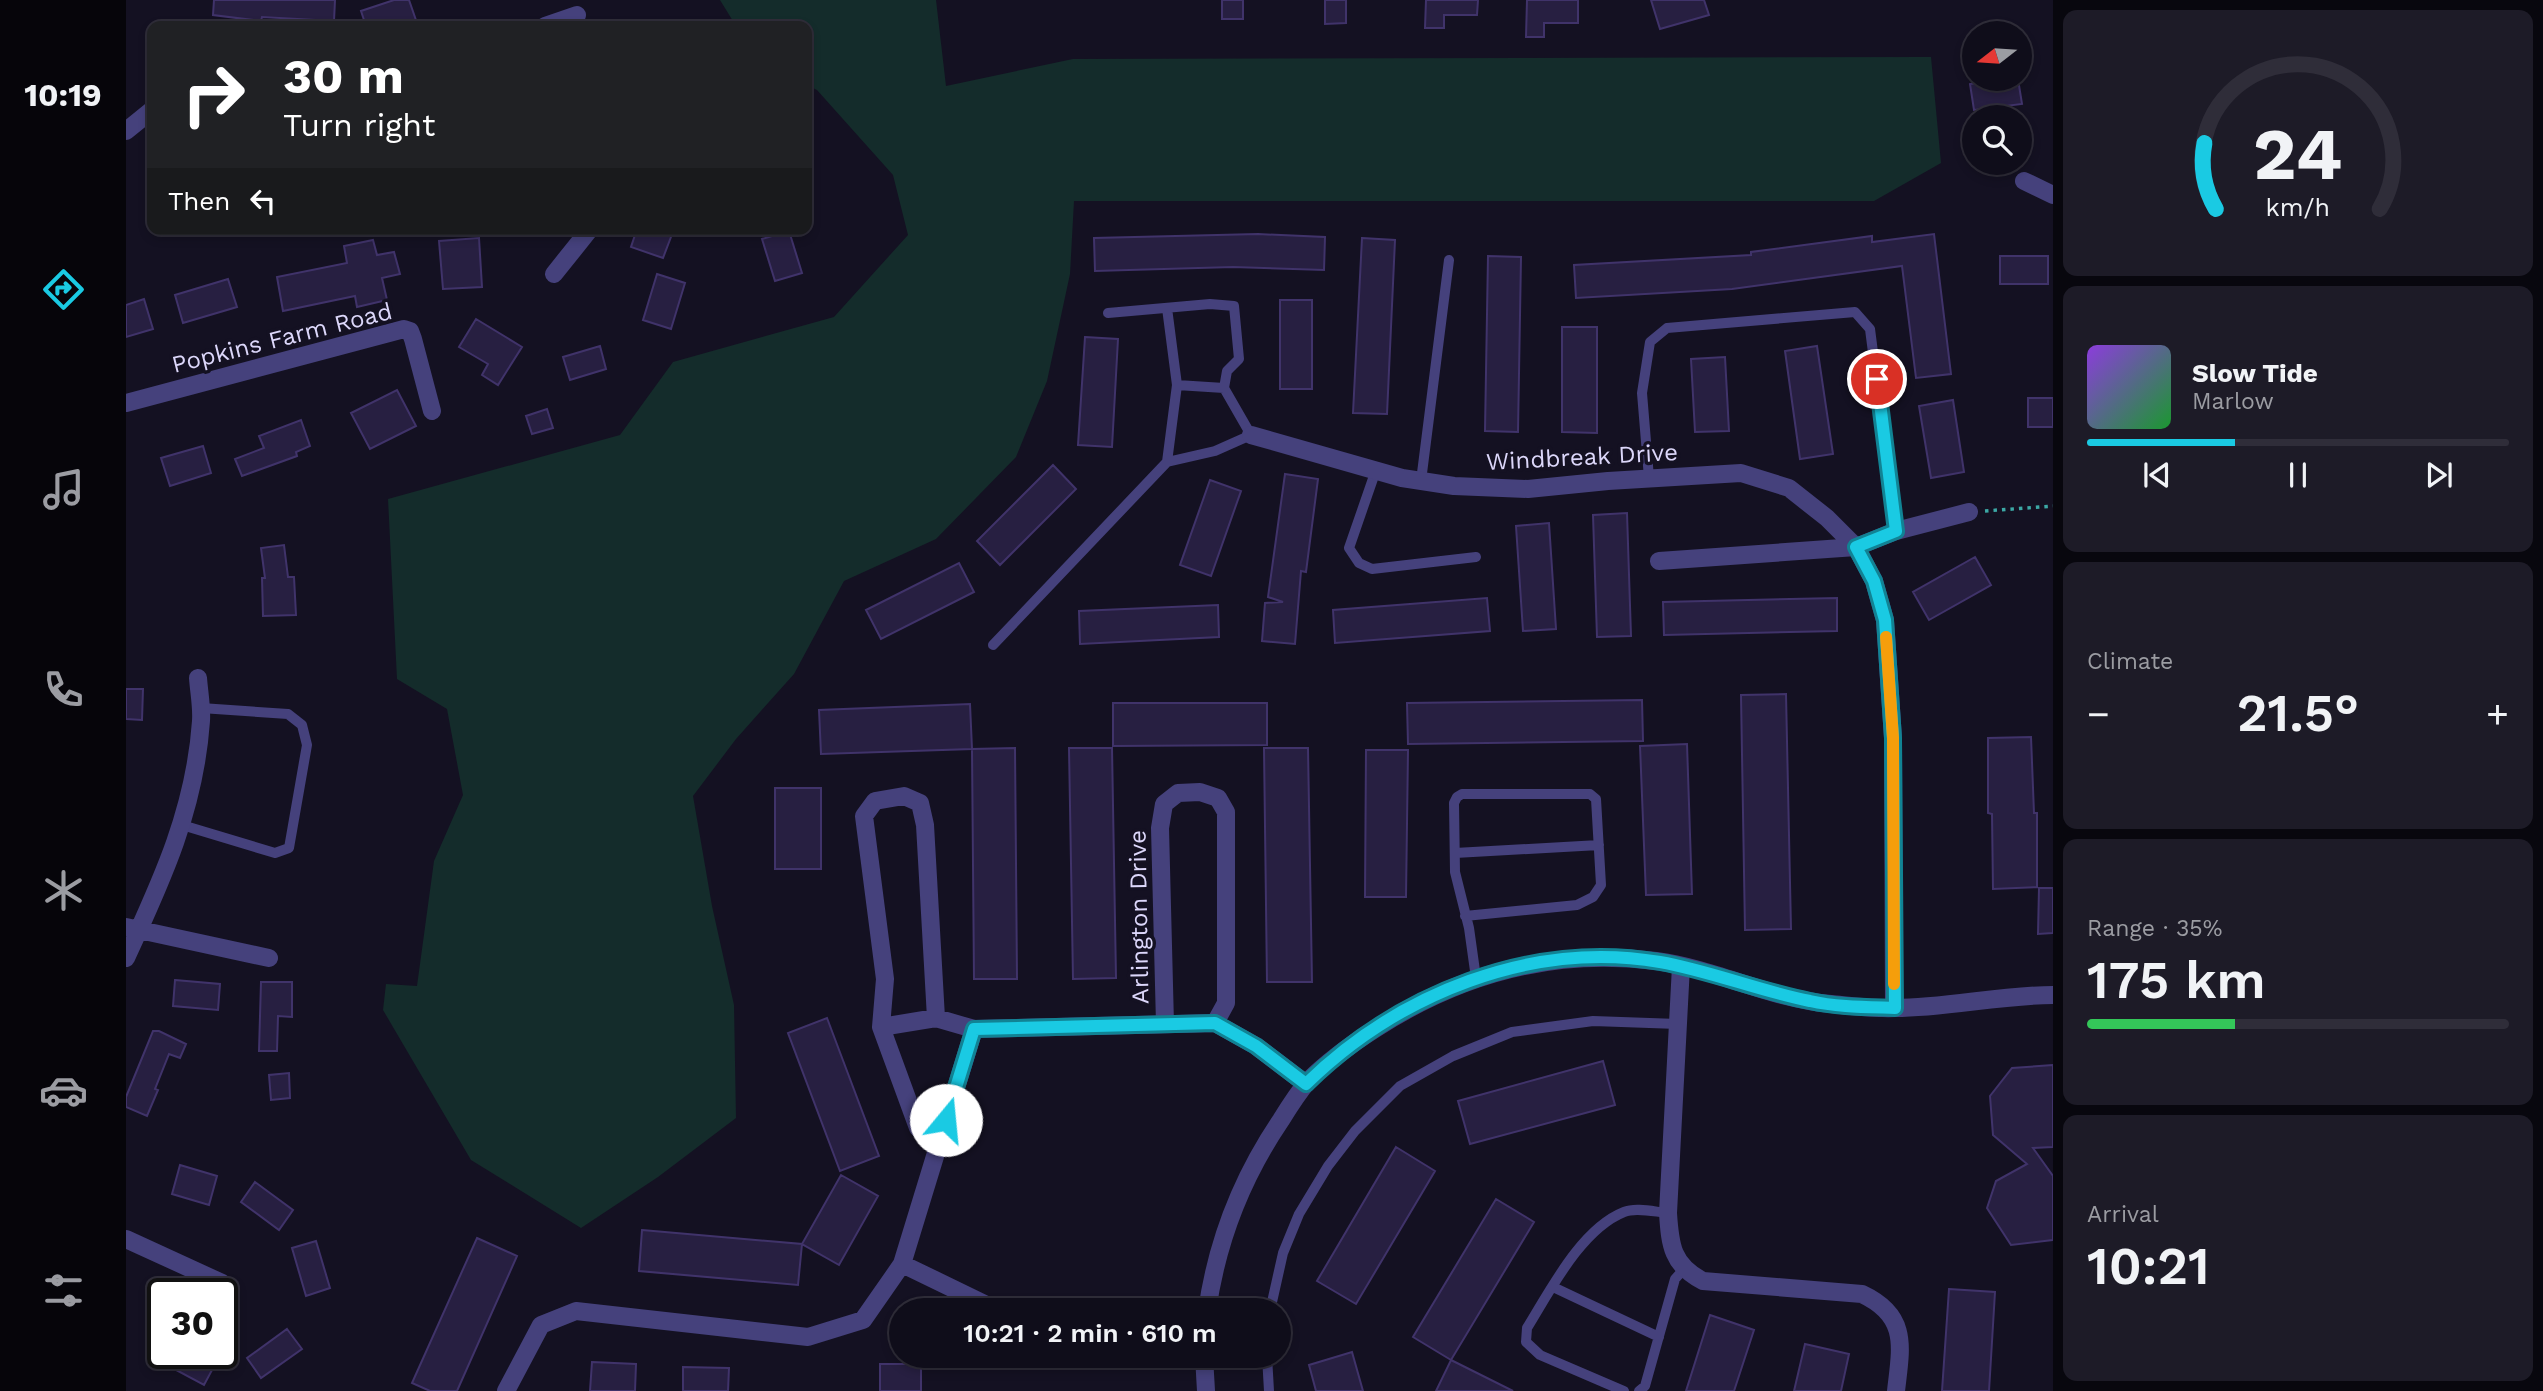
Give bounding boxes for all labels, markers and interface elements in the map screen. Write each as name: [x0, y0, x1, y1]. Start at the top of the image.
north arrow: [1962, 21, 2032, 91]
map controls: [1962, 21, 2032, 175]
text: 30 m: [283, 47, 404, 105]
icon: right: [168, 49, 259, 140]
text: 10:19: [24, 76, 102, 114]
button: search: [1962, 105, 2032, 175]
text: Turn right: [283, 106, 435, 144]
text: 24: [2253, 111, 2343, 197]
icon: left: [244, 182, 282, 220]
text: Then: [168, 186, 230, 216]
text: km/h: [2266, 193, 2330, 222]
icon: directions: [39, 265, 88, 314]
street label: Popkins Farm Road: [169, 297, 395, 379]
pin: [1847, 349, 1907, 409]
text: Slow Tide: [2192, 358, 2318, 388]
icon: arrive: [1858, 360, 1896, 398]
text: Marlow: [2192, 388, 2274, 415]
street label: Windbreak Drive: [1485, 438, 1679, 476]
icon: previous: [2138, 456, 2176, 494]
icon: pause: [2279, 456, 2317, 494]
icon: next: [2420, 456, 2458, 494]
icon: music: [39, 465, 88, 514]
text: Climate: [2087, 648, 2173, 675]
icon: phone: [39, 665, 88, 714]
text: 21.5°: [2237, 683, 2359, 744]
text: −: [2087, 692, 2110, 736]
text: +: [2486, 692, 2509, 736]
street label: Arlington Drive: [1123, 830, 1155, 1004]
icon: climate: [39, 866, 88, 915]
text: Range · 35%: [2087, 915, 2222, 942]
text: 175 km: [2087, 950, 2266, 1011]
icon: car: [39, 1066, 88, 1115]
position arrow: [909, 1083, 983, 1157]
text: Arrival: [2087, 1201, 2159, 1228]
text: 10:21: [2087, 1236, 2210, 1297]
icon: filters: [39, 1266, 88, 1315]
speed limit sign: 30: [147, 1278, 238, 1369]
text: 10:21 · 2 min · 610 m: [963, 1318, 1217, 1348]

